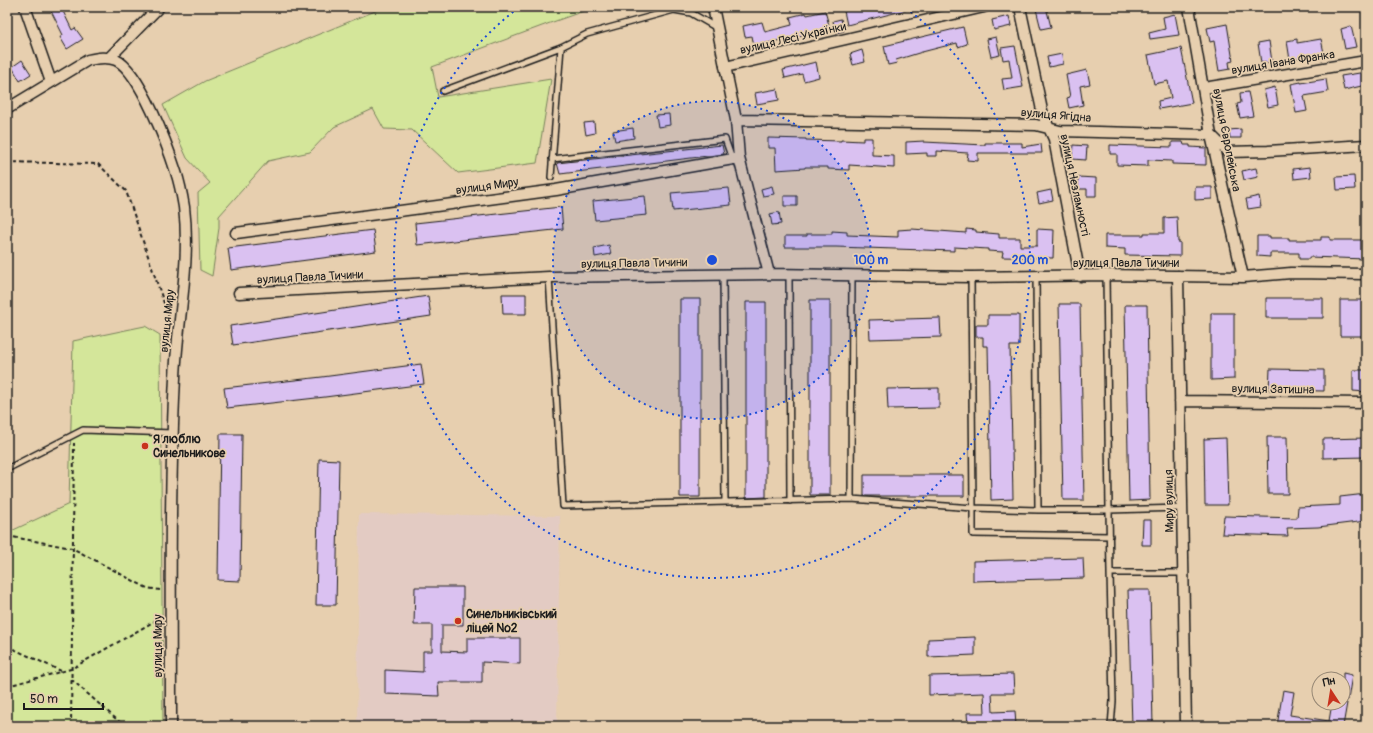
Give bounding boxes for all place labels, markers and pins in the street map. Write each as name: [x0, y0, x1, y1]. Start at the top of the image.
centre of rings: [705, 253, 719, 267]
place label: Я люблю Синельникове: [153, 432, 226, 461]
marker: Я люблю Синельникове: [140, 441, 150, 451]
place label: Синельниківський ліцей №2: [465, 607, 557, 636]
marker: Синельниківський ліцей №2: [453, 616, 463, 626]

